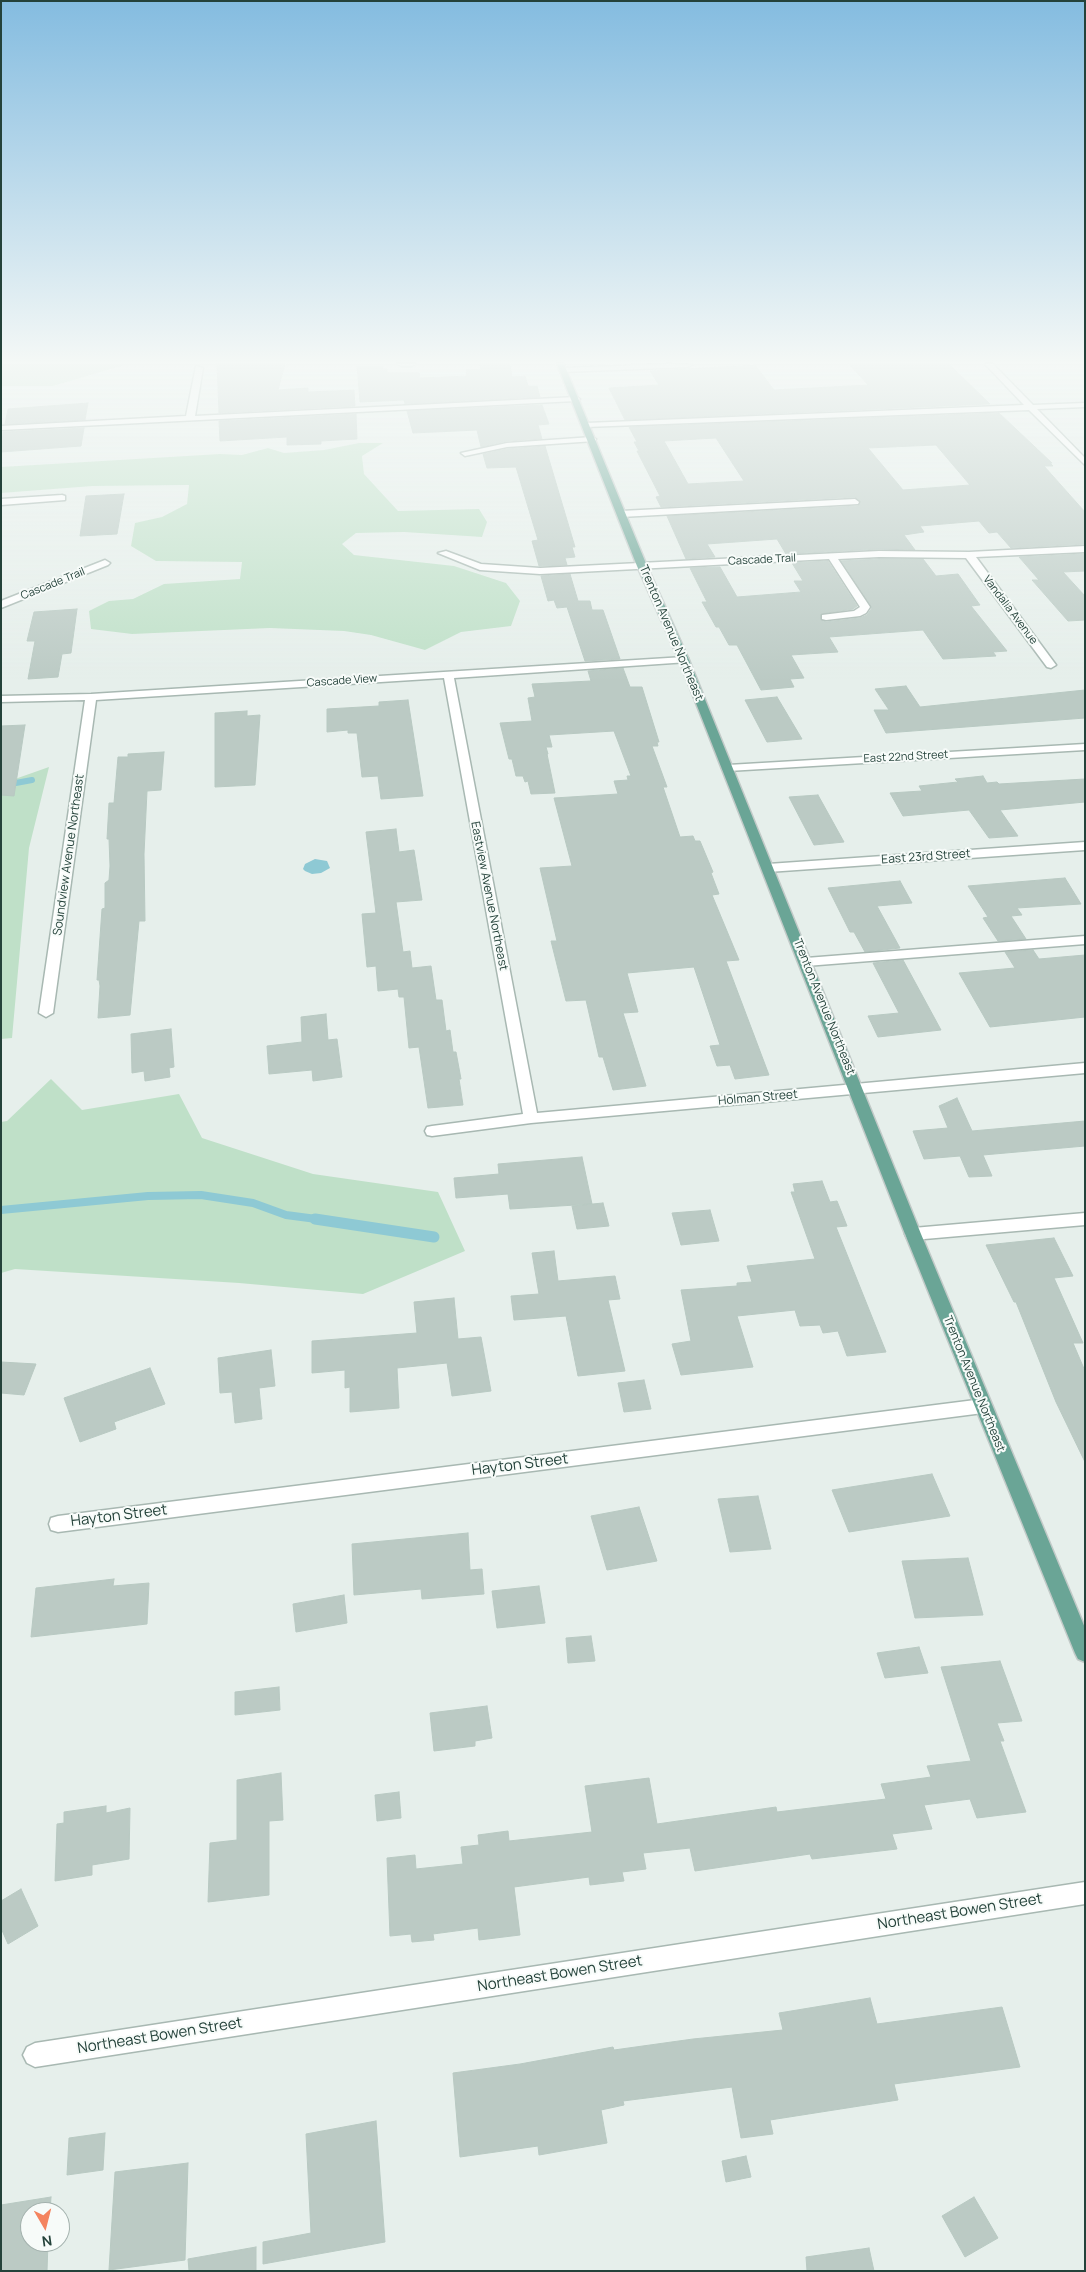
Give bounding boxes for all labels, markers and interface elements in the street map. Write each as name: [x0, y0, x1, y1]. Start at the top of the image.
street label: Cascade Trail: [728, 552, 796, 568]
street label: Trenton Avenue Northeast: [636, 563, 706, 703]
street label: Cascade Trail: [19, 565, 87, 603]
street label: Vandalia Avenue: [980, 573, 1040, 647]
street label: Cascade View: [306, 672, 378, 690]
street label: East 22nd Street: [863, 748, 949, 766]
street label: Soundview Avenue Northeast: [51, 773, 87, 937]
street label: Eastview Avenue Northeast: [467, 820, 511, 972]
street label: East 23rd Street: [881, 847, 971, 867]
street label: Trenton Avenue Northeast: [790, 937, 858, 1077]
street label: Holman Street: [718, 1087, 798, 1109]
street label: Trenton Avenue Northeast: [940, 1314, 1008, 1454]
street label: Hayton Street: [471, 1450, 569, 1480]
street label: Hayton Street: [70, 1501, 168, 1531]
street label: Northeast Bowen Street: [876, 1890, 1044, 1934]
street label: Northeast Bowen Street: [476, 1952, 644, 1996]
street label: Northeast Bowen Street: [76, 2014, 244, 2058]
north arrow: [20, 2202, 70, 2252]
text: N: [41, 2231, 53, 2251]

